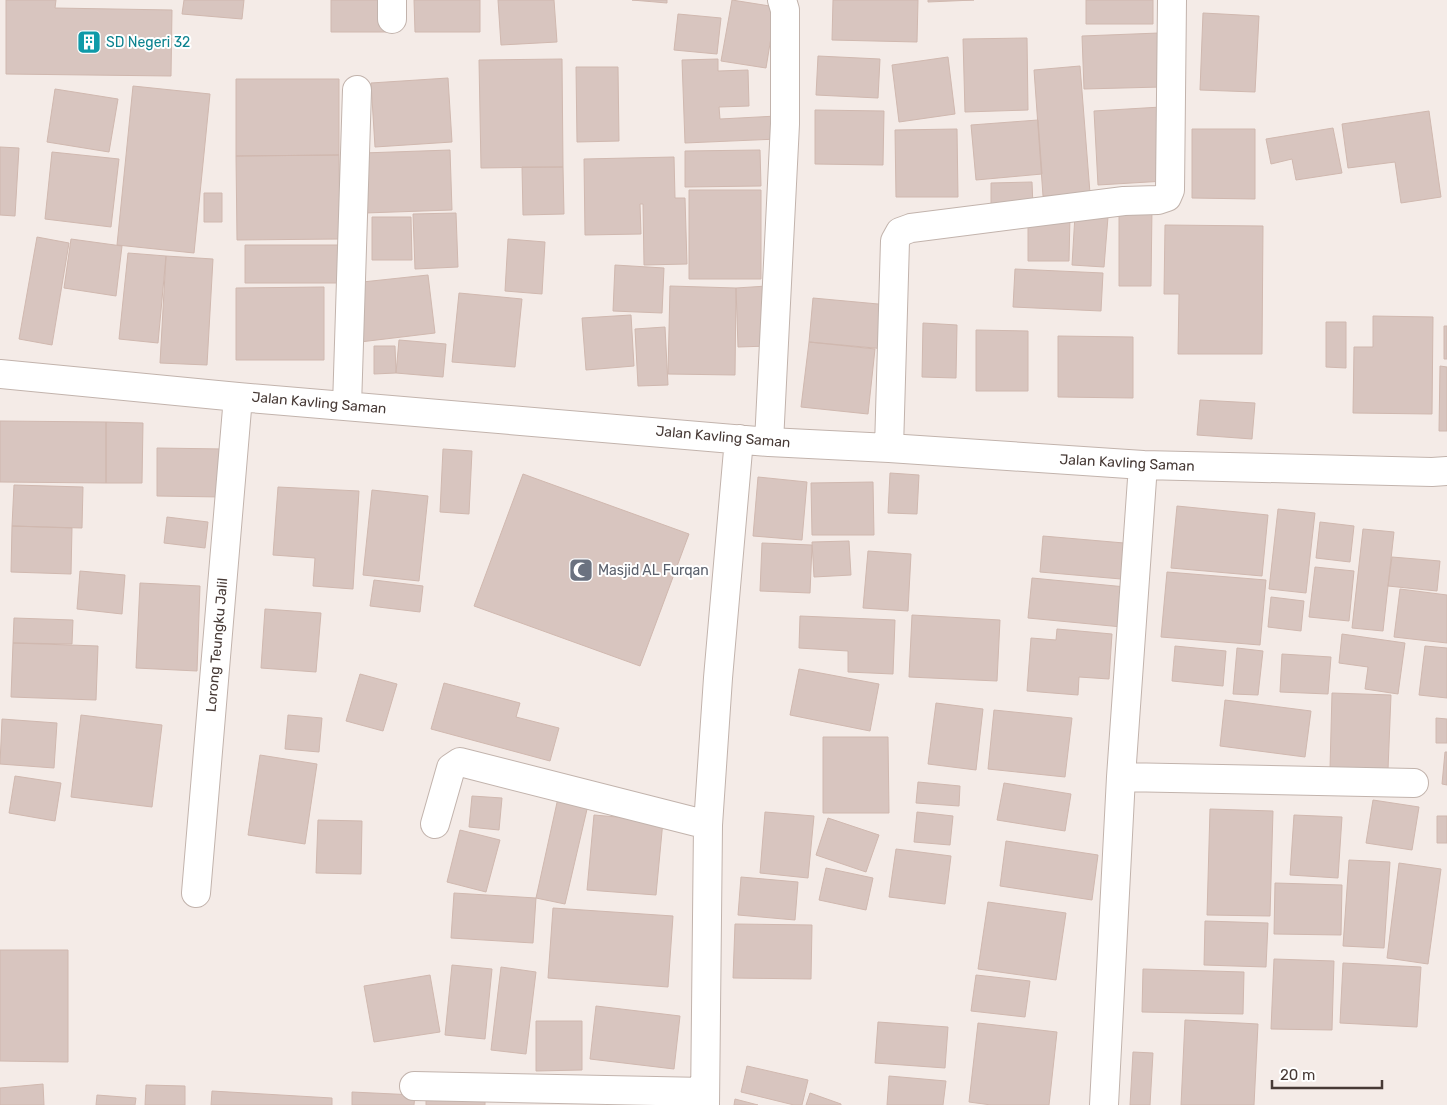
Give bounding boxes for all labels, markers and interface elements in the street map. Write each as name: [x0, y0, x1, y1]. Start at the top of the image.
building icon: SD Negeri 32: [76, 29, 102, 55]
place label: SD Negeri 32: [106, 34, 190, 51]
street label: Jalan Kavling Saman: [251, 389, 387, 417]
street label: Jalan Kavling Saman: [655, 423, 791, 451]
street label: Jalan Kavling Saman: [1059, 451, 1195, 475]
mosque icon: Masjid AL Furqan: [568, 557, 594, 583]
place label: Masjid AL Furqan: [598, 562, 709, 579]
street label: Lorong Teungku Jalil: [203, 577, 231, 713]
scale bar: [1272, 1058, 1382, 1090]
text: 20 m: [1280, 1066, 1315, 1084]

